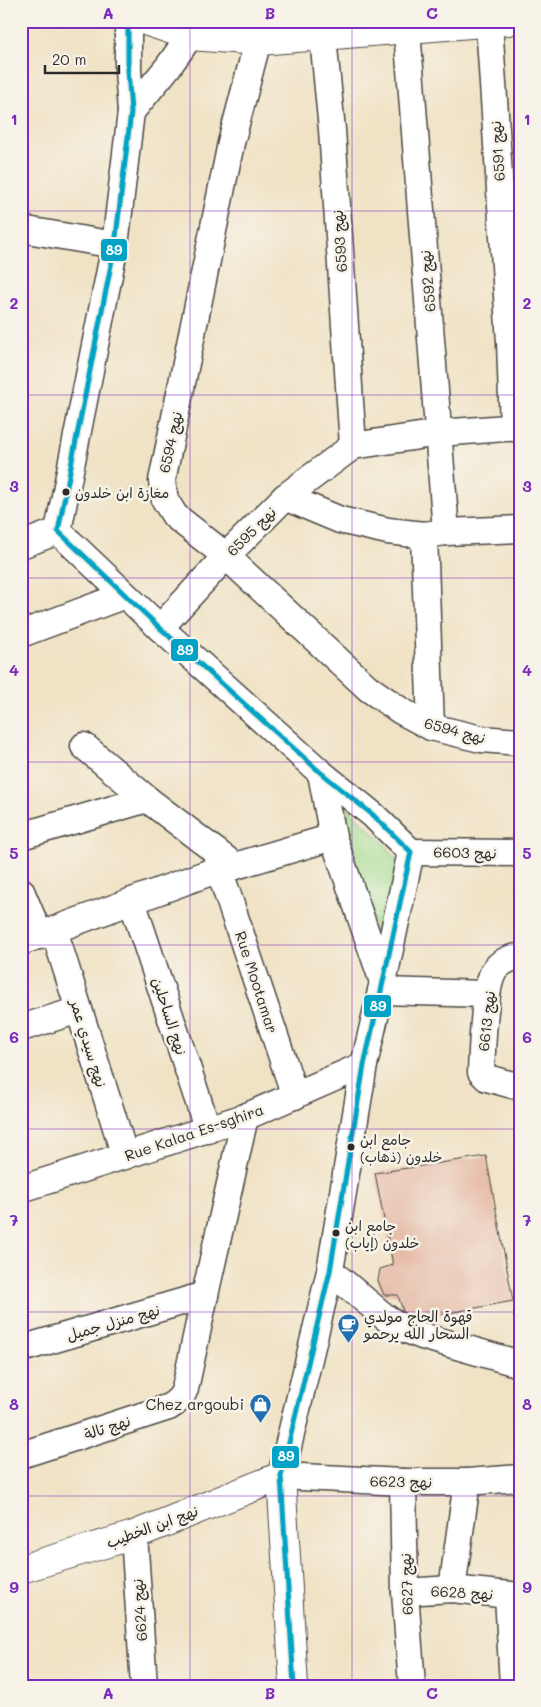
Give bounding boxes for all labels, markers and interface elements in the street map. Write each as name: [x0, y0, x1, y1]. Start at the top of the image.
text: A: [102, 2, 114, 23]
text: B: [265, 2, 275, 23]
text: C: [426, 2, 438, 23]
scale bar: [45, 42, 119, 74]
text: 20 m: [52, 49, 86, 69]
text: 1: [10, 108, 18, 129]
text: 1: [523, 108, 531, 129]
street label: نهج 6591: [485, 120, 510, 182]
street label: نهج 6593: [327, 209, 352, 273]
line badge: 89: [100, 238, 128, 262]
text: 89: [105, 240, 123, 259]
street label: نهج 6592: [414, 249, 441, 313]
text: 2: [10, 292, 19, 313]
text: 2: [523, 292, 532, 313]
street label: نهج 6594: [154, 409, 187, 475]
text: 3: [9, 475, 19, 496]
text: 3: [522, 475, 532, 496]
place label: مغازة ابن خلدون: [75, 483, 169, 502]
marker: مغازة ابن خلدون: [61, 487, 71, 497]
street label: نهج 6595: [222, 502, 281, 561]
line badge: 89: [170, 638, 199, 662]
text: 89: [176, 640, 194, 659]
text: 4: [9, 659, 19, 680]
text: 4: [522, 659, 532, 680]
street label: نهج 6594: [422, 712, 488, 749]
street label: نهج 6603: [433, 841, 497, 864]
text: 5: [9, 842, 19, 863]
text: 5: [522, 842, 532, 863]
street label: Rue Mootamar: [231, 928, 283, 1036]
street label: نهج الساحلين: [147, 974, 192, 1058]
street label: نهج 6613: [473, 990, 500, 1052]
line badge: 89: [363, 994, 392, 1018]
street label: نهج سيدي عمر: [64, 995, 112, 1090]
text: 89: [369, 996, 387, 1015]
text: 6: [9, 1026, 19, 1047]
text: 6: [522, 1026, 532, 1047]
street label: Rue Kalaa Es-sghira: [122, 1099, 266, 1165]
place label: جامع ابن خلدون (ذهاب): [360, 1130, 442, 1166]
marker: جامع ابن خلدون (ذهاب): [346, 1142, 356, 1152]
text: 7: [10, 1209, 19, 1230]
text: 7: [523, 1209, 532, 1230]
place label: جامع ابن خلدون (إياب): [345, 1216, 419, 1252]
marker: جامع ابن خلدون (إياب): [331, 1228, 341, 1238]
street label: نهج منزل جميل: [64, 1299, 162, 1346]
place label: قهوة الحاج مولدي السحار الله يرحمو: [363, 1306, 472, 1343]
cafe icon: قهوة الحاج مولدي السحار الله يرحمو: [336, 1313, 360, 1344]
shop icon: Chez argoubi: [248, 1392, 272, 1423]
text: 8: [9, 1393, 19, 1414]
text: 8: [522, 1393, 532, 1414]
place label: Chez argoubi: [146, 1394, 244, 1414]
street label: نهج تالة: [81, 1410, 133, 1445]
line badge: 89: [271, 1445, 300, 1469]
text: 89: [277, 1446, 295, 1465]
street label: نهج 6623: [370, 1470, 432, 1493]
street label: نهج ابن الخطيب: [103, 1500, 201, 1553]
street label: نهج 6627: [395, 1553, 418, 1615]
text: 9: [9, 1576, 19, 1597]
text: 9: [522, 1576, 532, 1597]
street label: نهج 6624: [127, 1578, 152, 1642]
street label: نهج 6628: [430, 1580, 494, 1605]
text: A: [102, 1682, 114, 1703]
text: B: [265, 1682, 275, 1703]
text: C: [426, 1682, 438, 1703]

